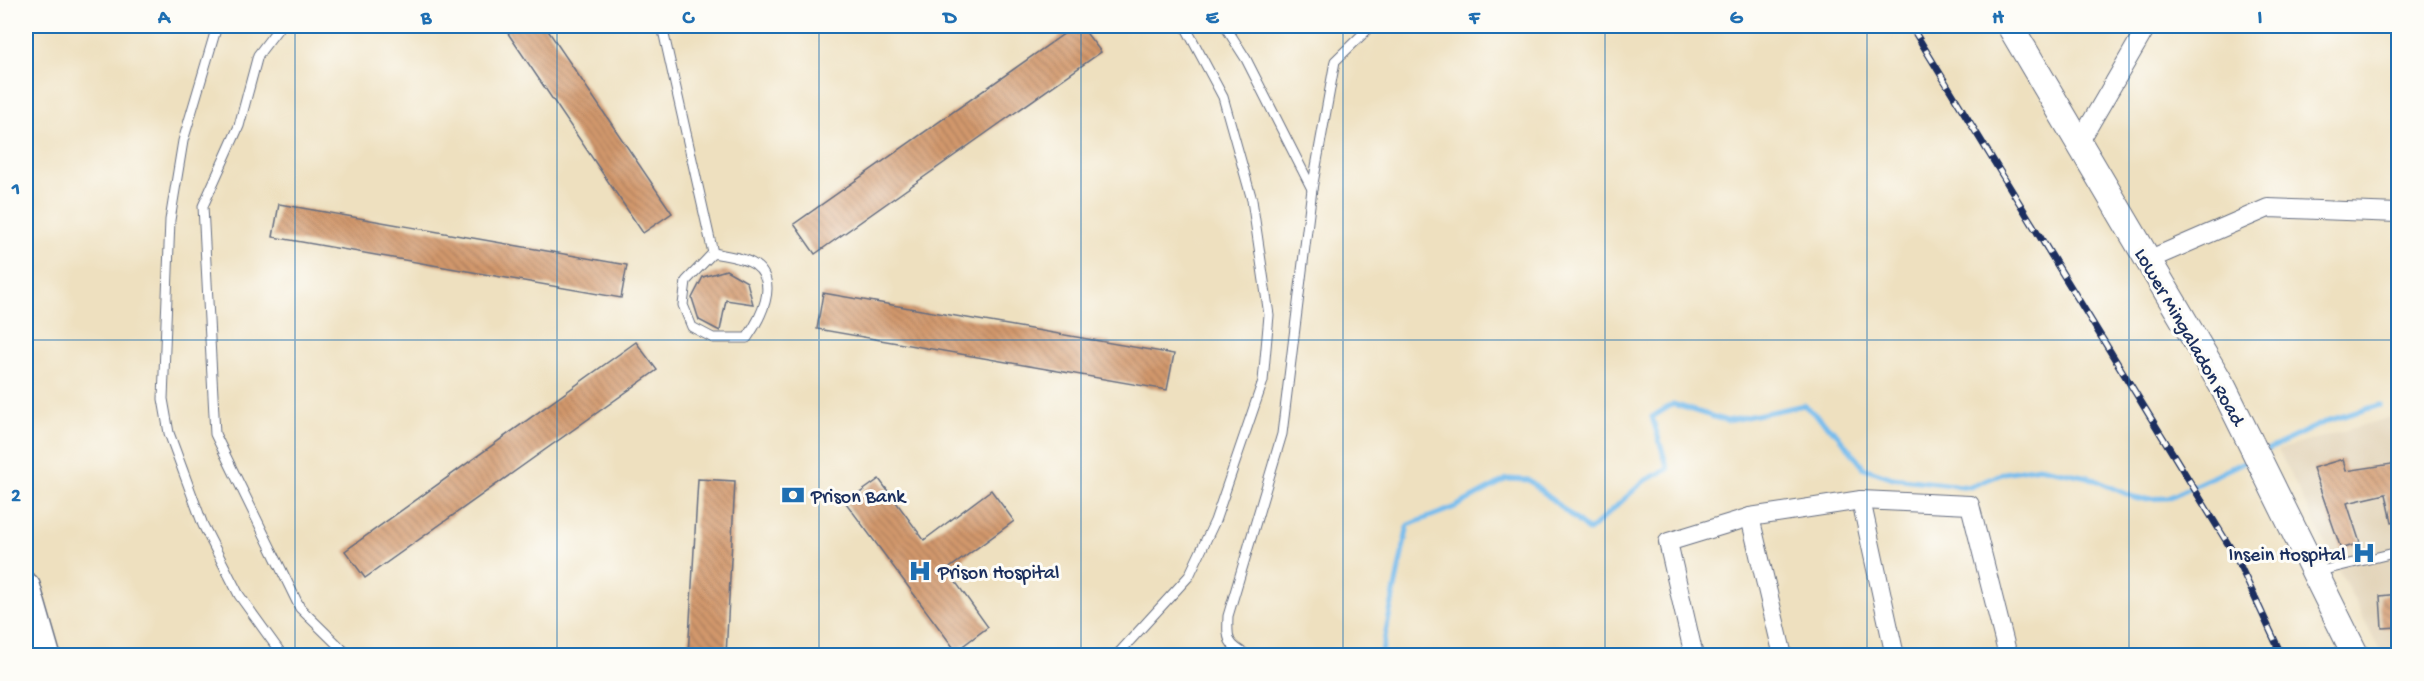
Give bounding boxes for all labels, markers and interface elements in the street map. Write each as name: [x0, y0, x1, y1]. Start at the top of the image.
text: A: [157, 8, 172, 31]
text: B: [420, 8, 432, 31]
text: C: [682, 8, 696, 31]
text: D: [941, 8, 957, 31]
text: E: [1206, 8, 1220, 31]
text: F: [1468, 8, 1481, 31]
text: G: [1730, 8, 1744, 31]
text: H: [1992, 8, 2004, 31]
text: I: [2258, 8, 2263, 31]
text: 1: [11, 179, 20, 202]
street label: Lower Mingaladon Road: [2128, 245, 2249, 433]
bank icon: Prison Bank: [780, 482, 806, 508]
text: 2: [11, 486, 21, 509]
place label: Prison Bank: [810, 487, 907, 510]
hospital icon: Insein Hospital: [2351, 540, 2377, 566]
place label: Insein Hospital: [2228, 545, 2346, 568]
hospital icon: Prison Hospital: [907, 558, 933, 584]
place label: Prison Hospital: [937, 563, 1059, 586]

